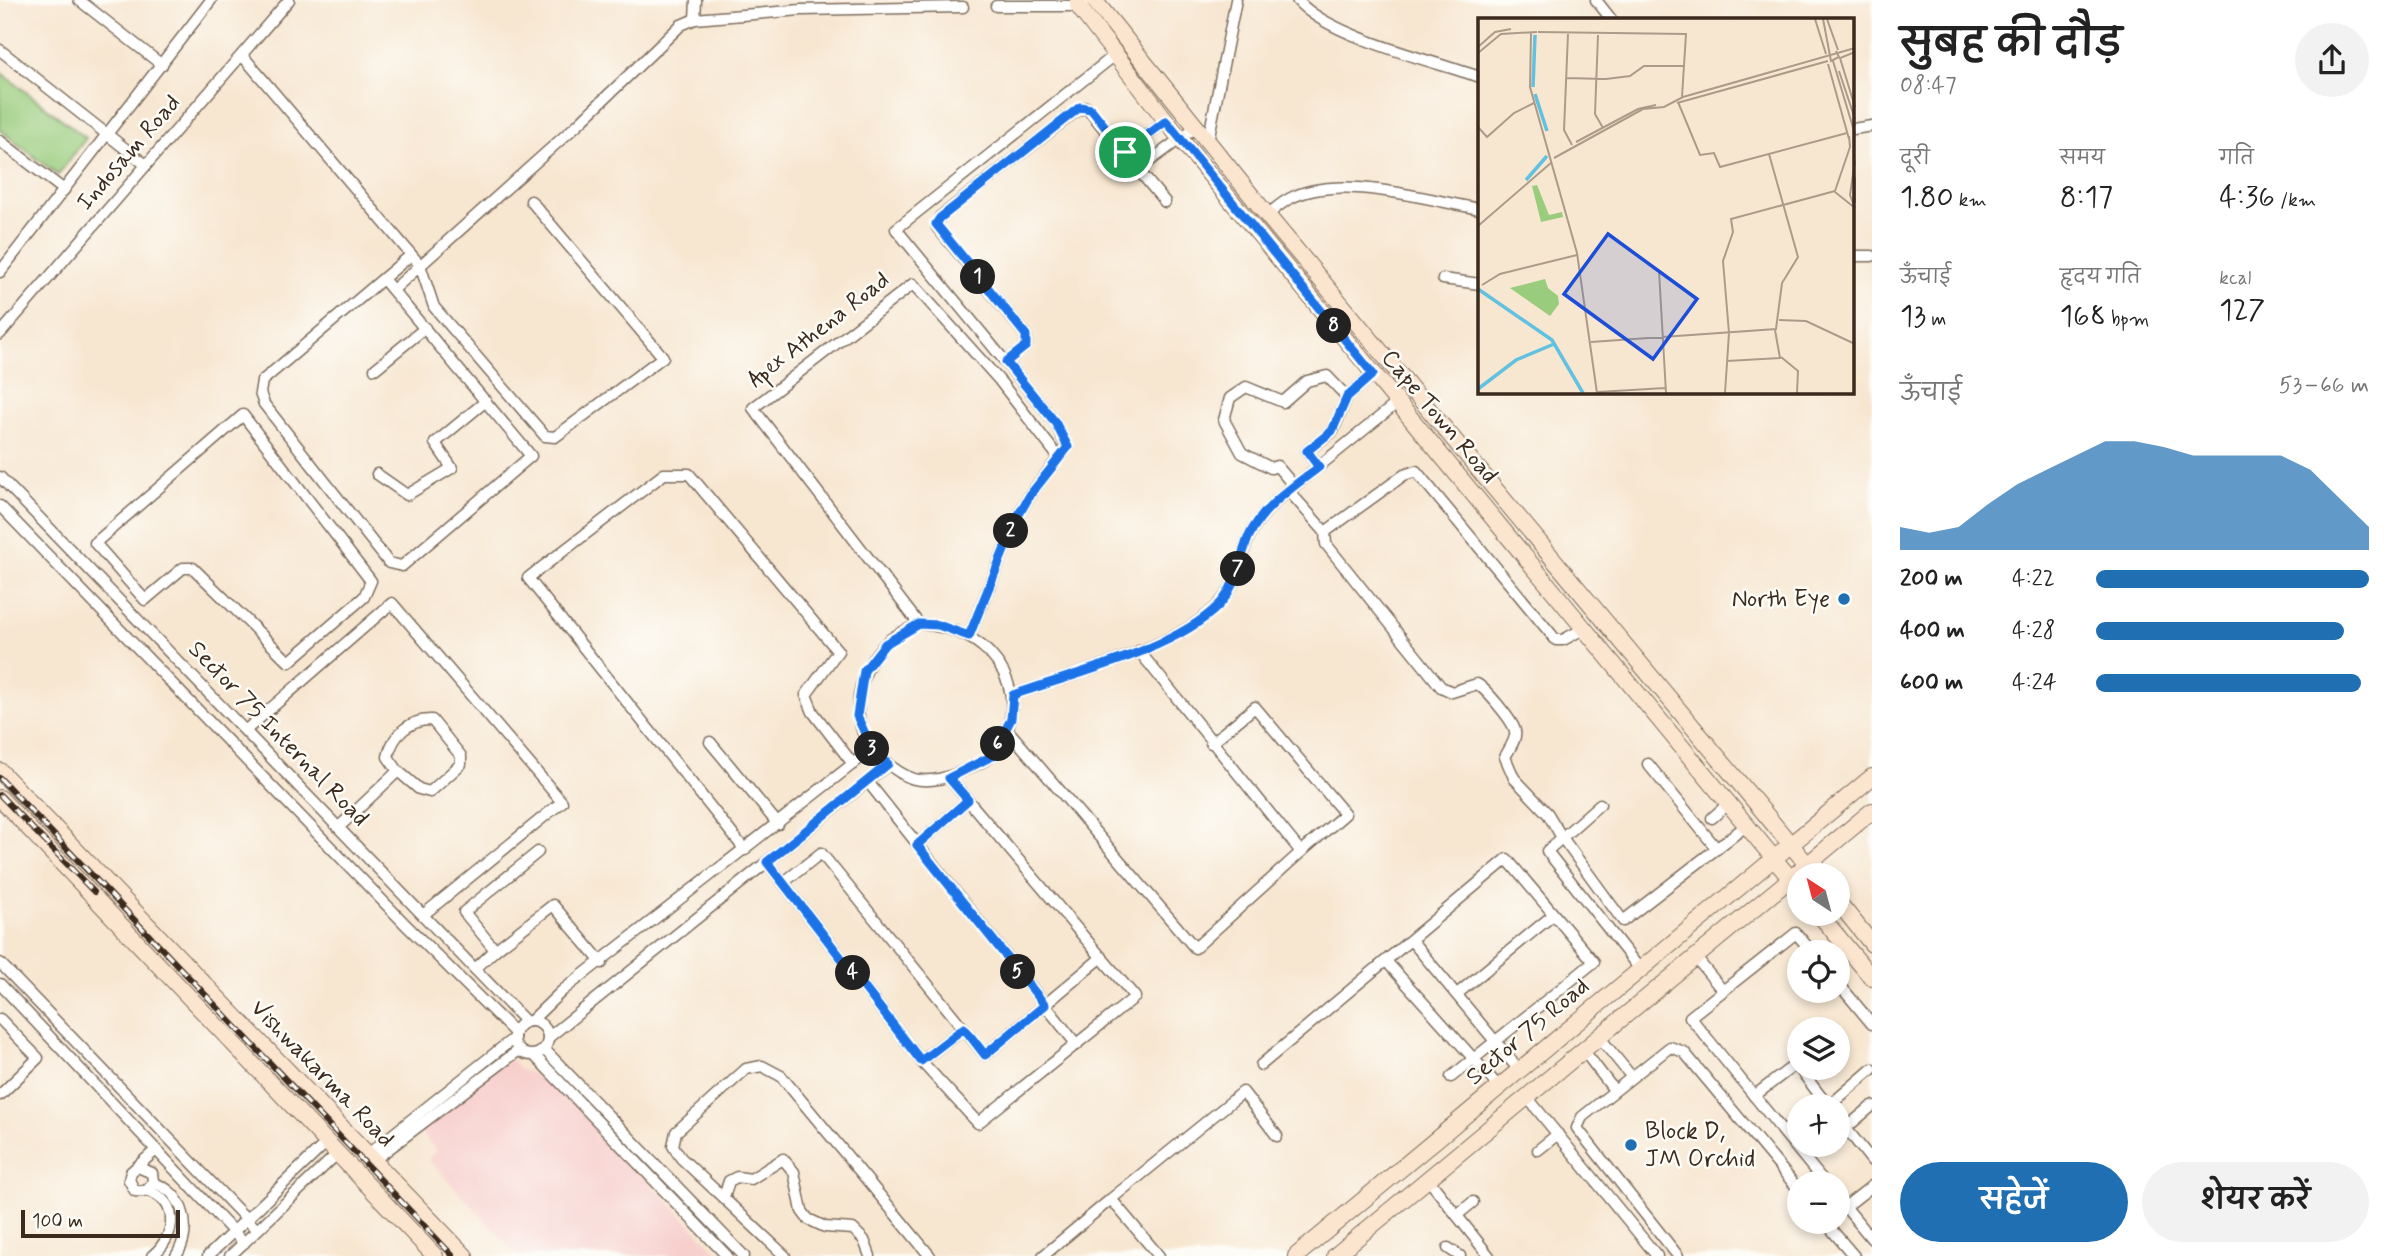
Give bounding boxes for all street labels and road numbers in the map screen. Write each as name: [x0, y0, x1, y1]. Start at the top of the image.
street label: Indosam Road: [70, 88, 188, 218]
street label: Apex Athena Road: [742, 265, 898, 397]
street label: Cape Town Road: [1374, 343, 1504, 491]
street label: Sector 75 Internal Road: [181, 634, 375, 834]
street label: Sector 75 Road: [1460, 971, 1596, 1093]
street label: Vishwakarma Road: [243, 993, 401, 1155]

